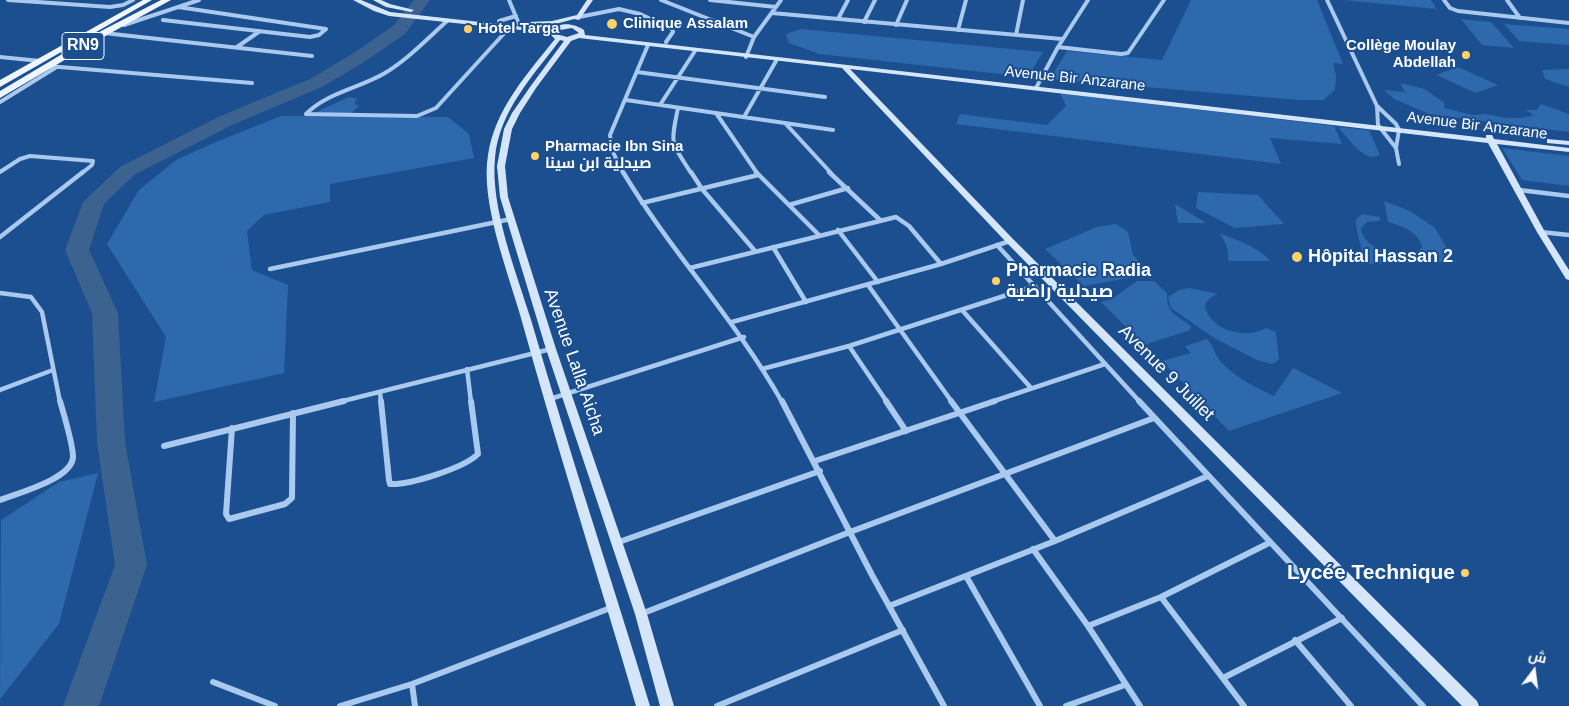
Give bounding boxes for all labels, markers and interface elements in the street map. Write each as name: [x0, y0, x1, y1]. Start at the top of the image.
place label: Clinique Assalam: [623, 15, 748, 33]
marker: Clinique Assalam: [605, 17, 619, 31]
place label: Hotel Targa: [478, 20, 559, 38]
marker: Hotel Targa: [462, 23, 474, 35]
road number: RN9: [62, 32, 104, 59]
place label: Collège Moulay Abdellah: [1346, 37, 1456, 72]
marker: Collège Moulay Abdellah: [1460, 49, 1472, 61]
street label: Avenue Bir Anzarane: [1004, 63, 1146, 95]
street label: Avenue Bir Anzarane: [1406, 108, 1548, 144]
place label: Pharmacie Ibn Sina صيدلية ابن سينا: [545, 138, 683, 173]
marker: Pharmacie Ibn Sina صيدلية ابن سينا: [529, 150, 541, 162]
place label: Hôpital Hassan 2: [1308, 246, 1453, 268]
marker: Hôpital Hassan 2: [1290, 250, 1304, 264]
place label: Pharmacie Radia صيدلية راضية: [1006, 260, 1151, 302]
marker: Pharmacie Radia صيدلية راضية: [990, 275, 1002, 287]
street label: Avenue Lalla Aicha: [539, 286, 609, 438]
street label: Avenue 9 Juillet: [1114, 321, 1218, 425]
place label: Lycée Technique: [1287, 560, 1455, 586]
marker: Lycée Technique: [1459, 567, 1471, 579]
north arrow: [1509, 646, 1559, 696]
text: ش: [1527, 646, 1549, 667]

